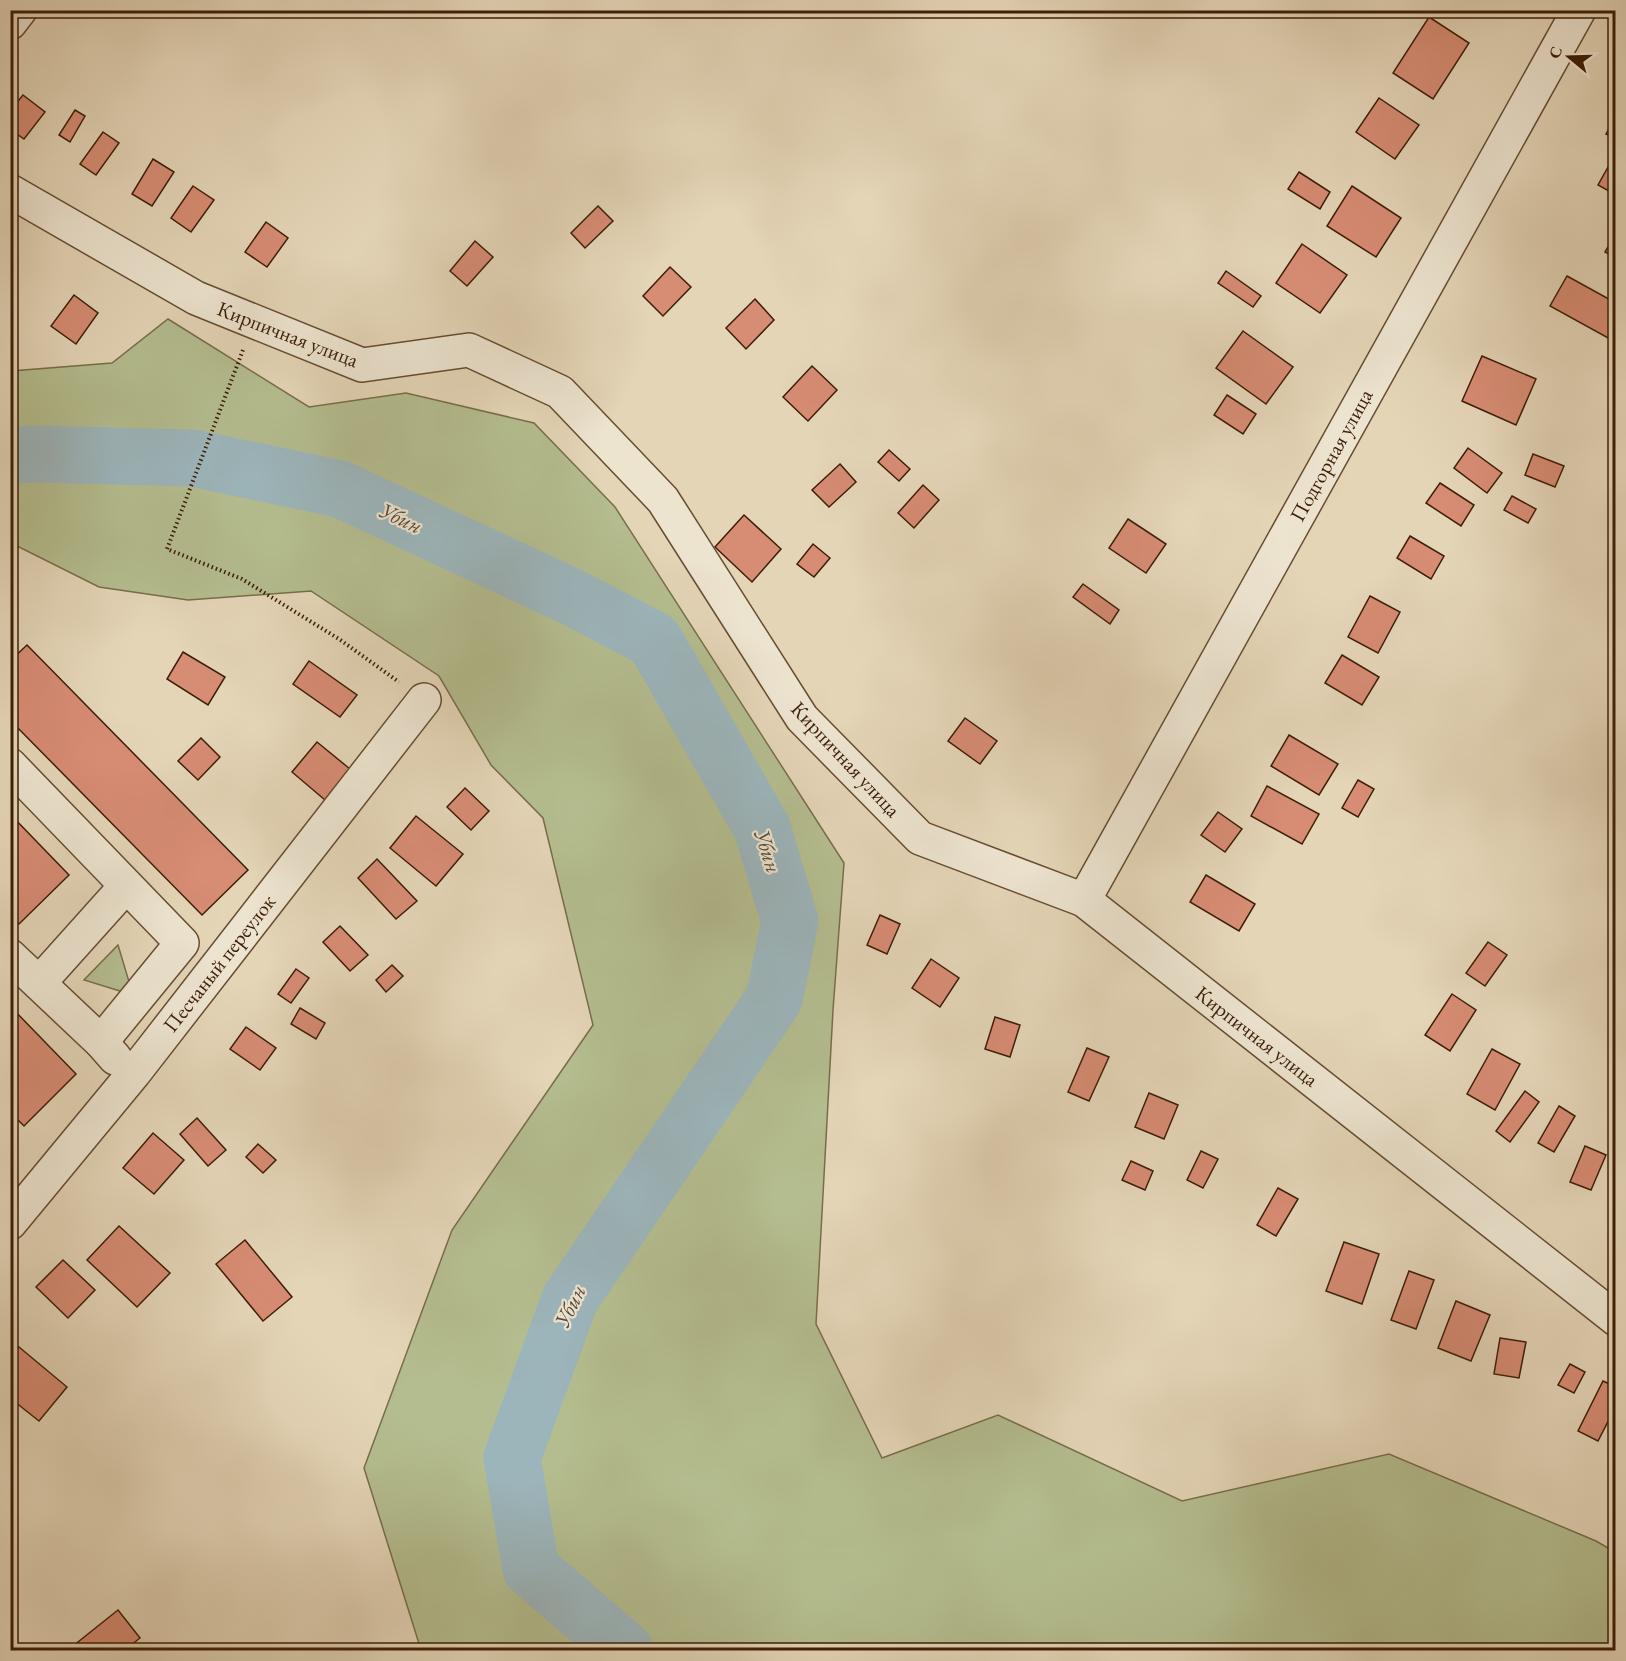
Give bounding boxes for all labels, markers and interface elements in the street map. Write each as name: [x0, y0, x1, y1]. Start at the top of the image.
north arrow: [1539, 27, 1599, 87]
text: С: [1544, 43, 1567, 61]
street label: Кирпичная улица: [214, 295, 363, 373]
street label: Подгорная улица: [1283, 383, 1379, 526]
water label: Убин: [375, 496, 427, 540]
street label: Кирпичная улица: [785, 695, 907, 823]
water label: Убин: [747, 826, 789, 876]
street label: Песчаный переулок: [157, 889, 281, 1037]
street label: Кирпичная улица: [1190, 980, 1324, 1093]
water label: Убин: [547, 1280, 593, 1332]

